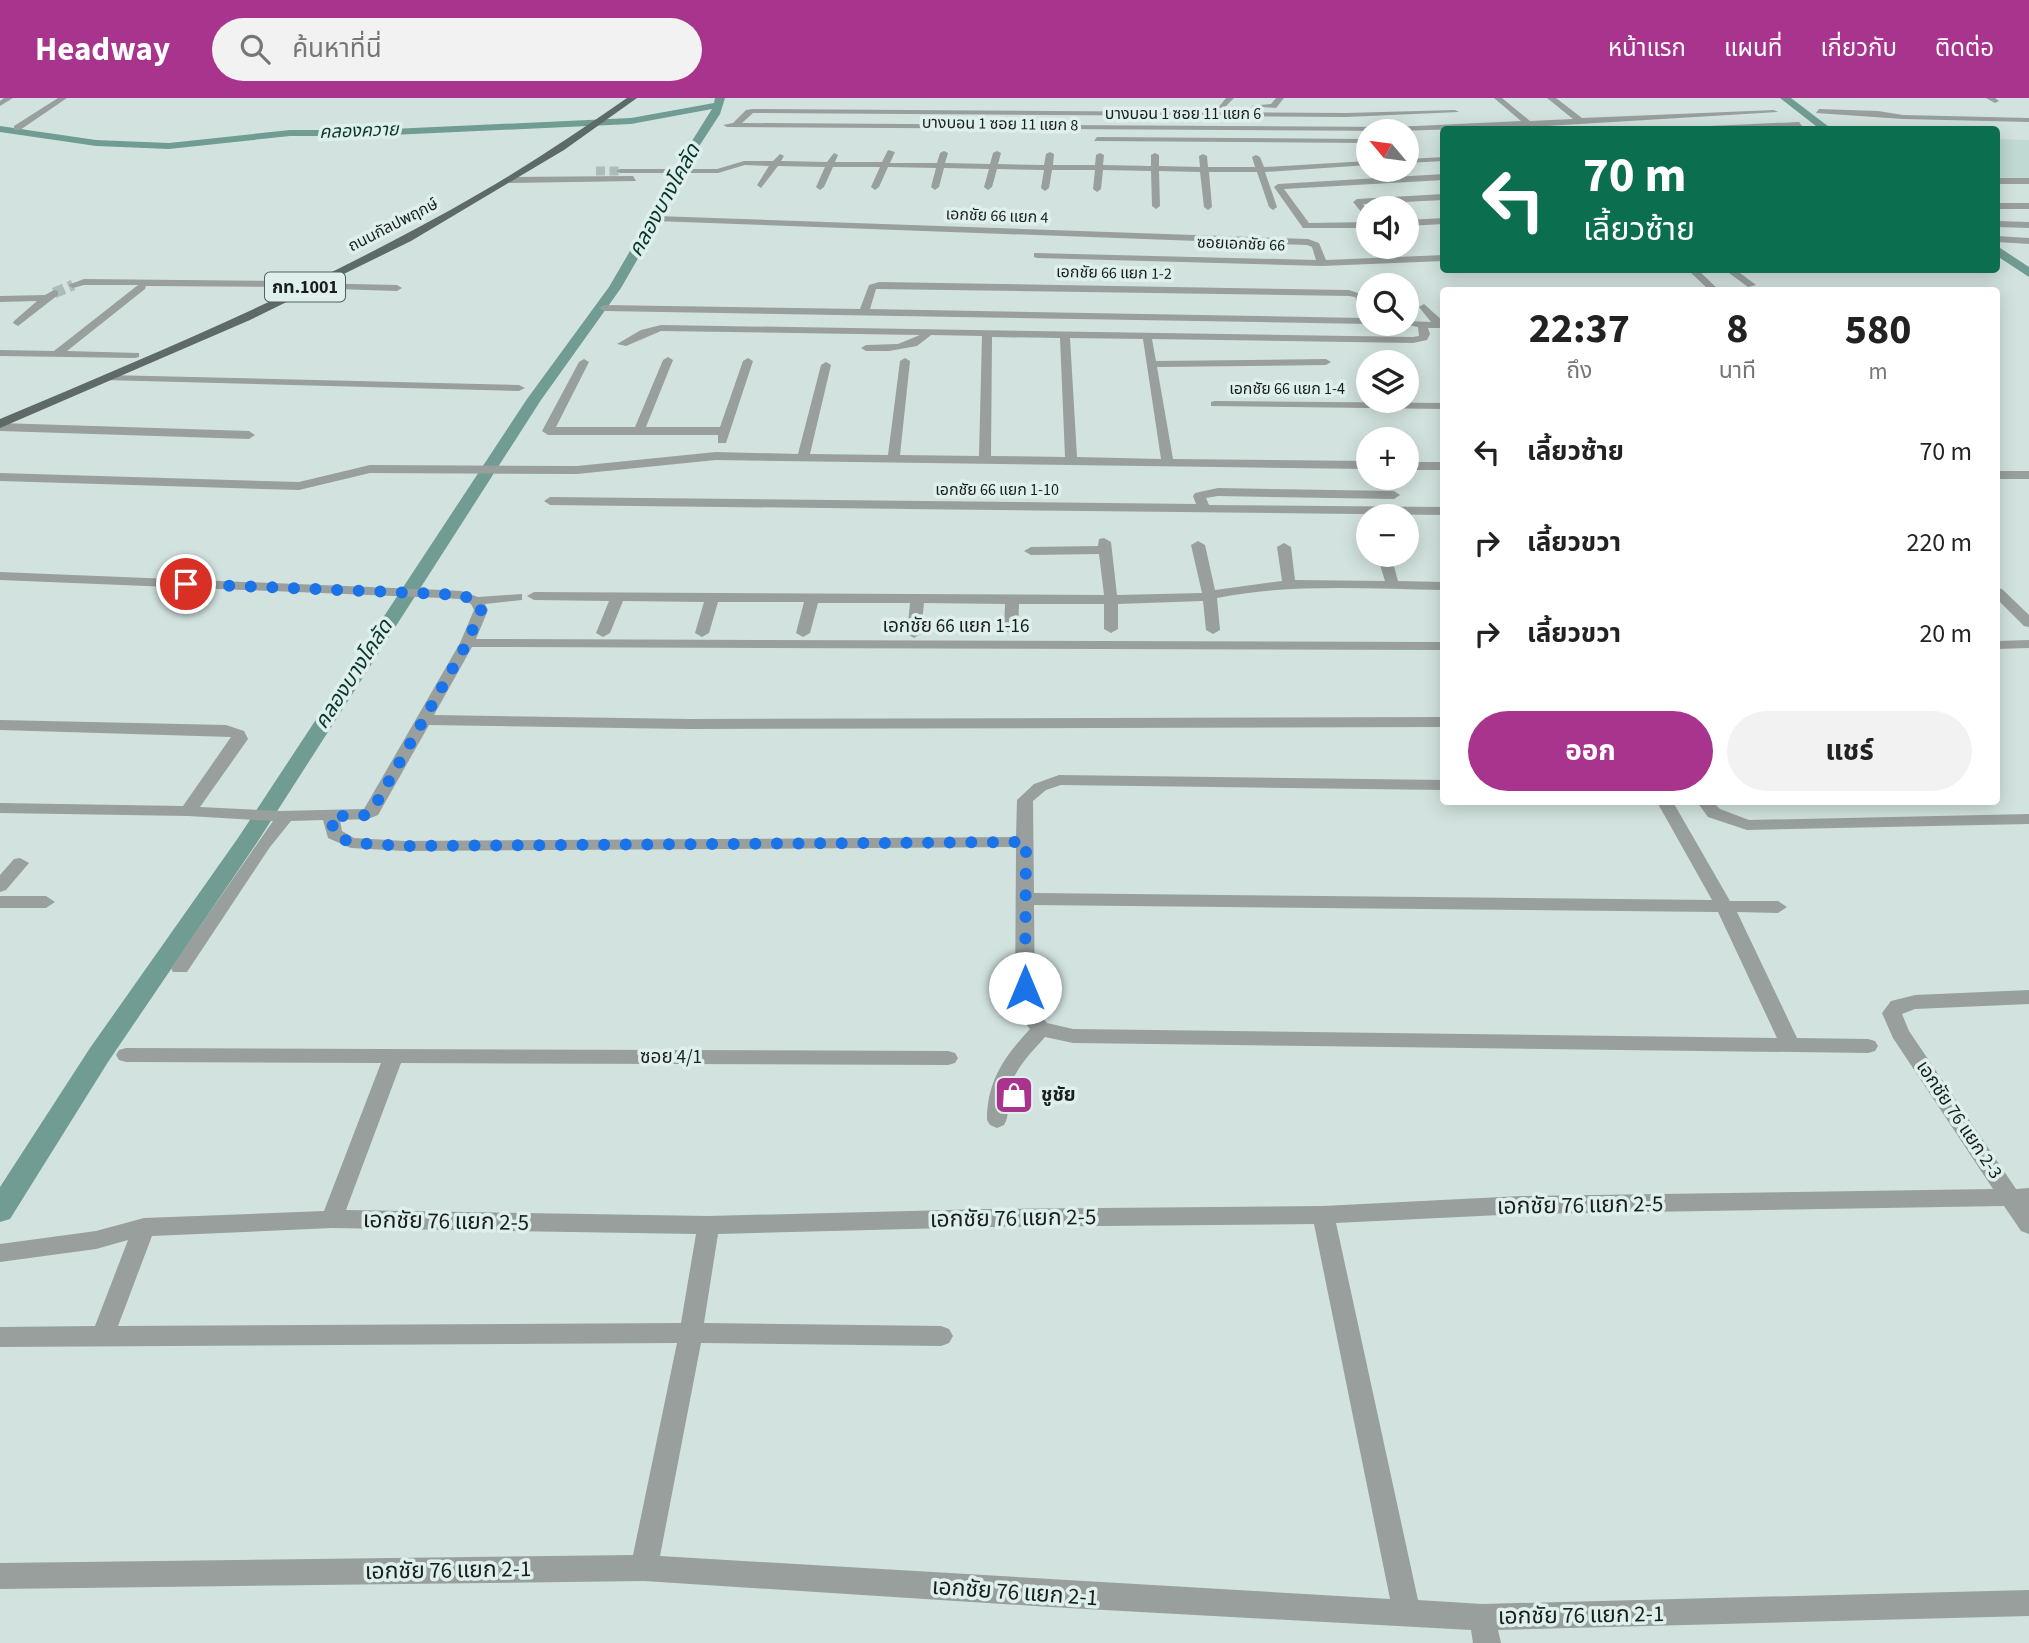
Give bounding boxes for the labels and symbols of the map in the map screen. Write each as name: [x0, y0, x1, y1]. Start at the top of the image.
street label: บางบอน 1 ซอย 11 แยก 6: [1105, 103, 1261, 125]
street label: บางบอน 1 ซอย 11 แยก 8: [922, 112, 1078, 136]
water label: คลองควาย: [319, 117, 400, 145]
north arrow: [1356, 119, 1419, 182]
water label: คลองบางโคลัด: [621, 137, 708, 262]
street label: ถนนกัลปพฤกษ์: [344, 193, 442, 257]
street label: เอกชัย 66 แยก 4: [945, 203, 1049, 229]
street label: ซอยเอกชัย 66: [1196, 231, 1286, 257]
street label: เอกชัย 66 แยก 1-2: [1056, 261, 1172, 285]
road number: กท.1001: [265, 272, 345, 302]
street label: เอกชัย 66 แยก 1-4: [1229, 378, 1345, 400]
street label: เอกชัย 66 แยก 1-10: [935, 479, 1059, 501]
pin: [156, 554, 216, 614]
water label: คลองบางโคลัด: [306, 613, 400, 735]
street label: เอกชัย 66 แยก 1-16: [883, 613, 1029, 640]
position arrow: [988, 951, 1062, 1025]
street label: ซอย 4/1: [640, 1044, 702, 1071]
street label: เอกชัย 76 แยก 2-3: [1909, 1055, 2009, 1185]
shop icon: ชูชัย: [993, 1074, 1035, 1116]
place label: ชูชัย: [1041, 1082, 1076, 1109]
street label: เอกชัย 76 แยก 2-5: [1497, 1187, 1663, 1223]
street label: เอกชัย 76 แยก 2-5: [930, 1200, 1096, 1236]
street label: เอกชัย 76 แยก 2-5: [363, 1203, 529, 1239]
street label: เอกชัย 76 แยก 2-1: [365, 1552, 531, 1588]
street label: เอกชัย 76 แยก 2-1: [931, 1570, 1099, 1614]
street label: เอกชัย 76 แยก 2-1: [1498, 1597, 1664, 1633]

